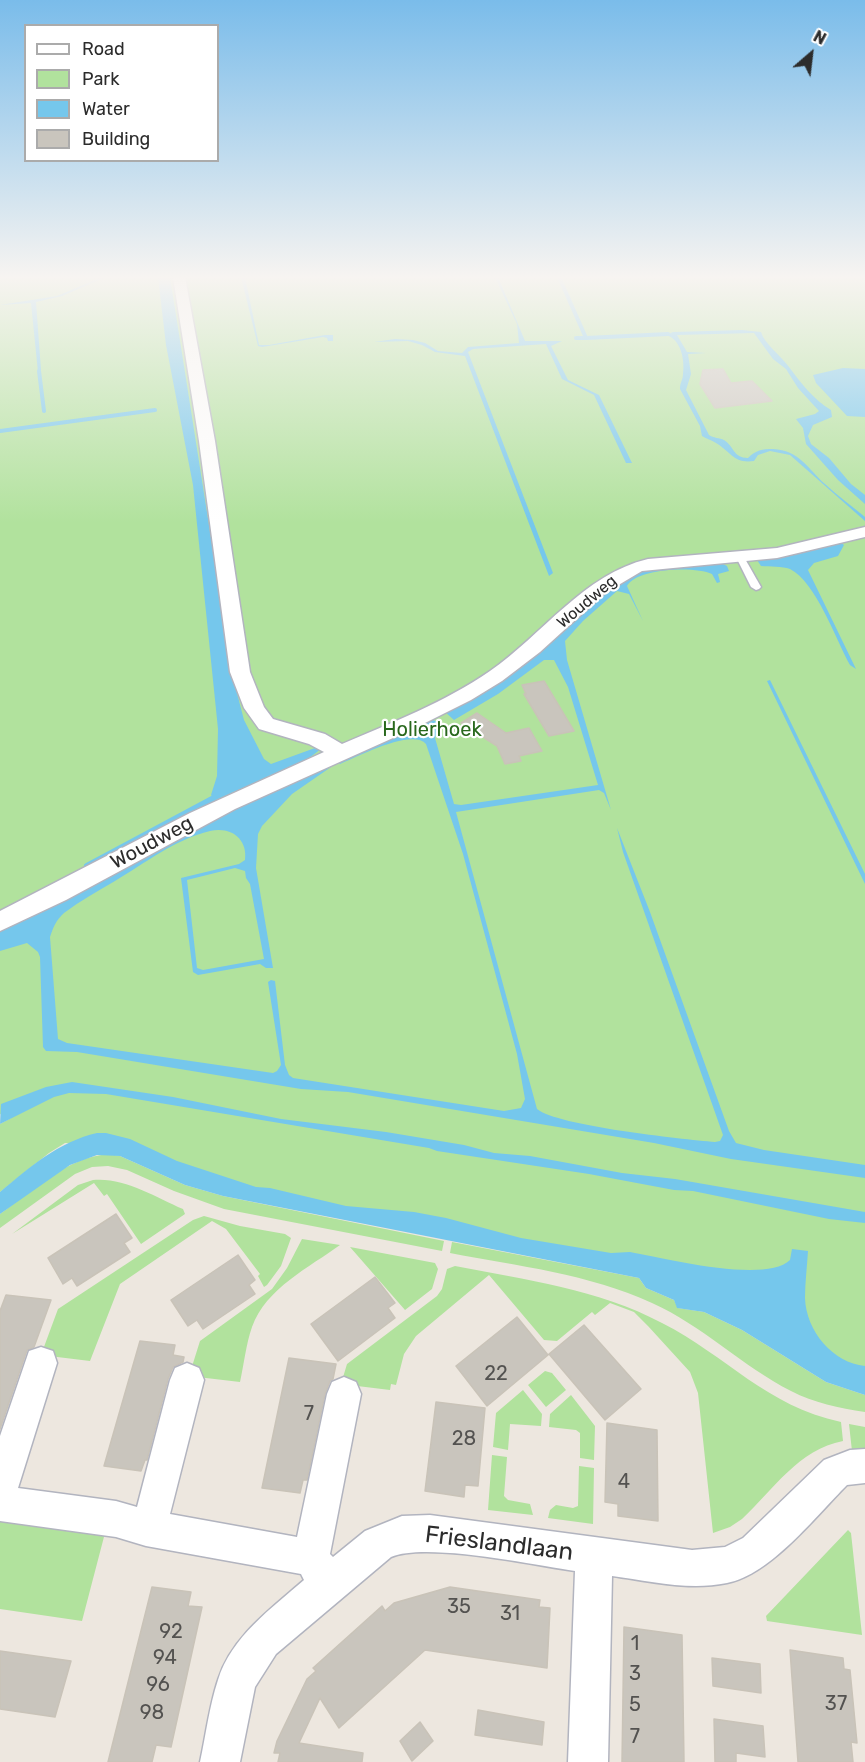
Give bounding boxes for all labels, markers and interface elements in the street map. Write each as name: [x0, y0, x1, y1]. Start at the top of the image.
legend: [24, 24, 219, 162]
north arrow: [781, 24, 841, 84]
text: N: [810, 27, 829, 49]
text: Road: [82, 38, 125, 60]
text: Park: [82, 68, 119, 90]
text: Water: [82, 98, 130, 120]
text: Building: [82, 128, 150, 150]
street label: Woudweg: [553, 572, 621, 632]
park label: Holierhoek: [382, 718, 482, 742]
street label: Woudweg: [107, 811, 197, 875]
house number: 22: [484, 1362, 508, 1386]
house number: 7: [304, 1402, 314, 1426]
house number: 28: [452, 1427, 476, 1451]
house number: 4: [618, 1470, 630, 1494]
street label: Frieslandlaan: [423, 1521, 575, 1567]
house number: 35: [447, 1595, 471, 1619]
house number: 31: [500, 1602, 520, 1626]
house number: 92: [159, 1620, 183, 1644]
house number: 1: [631, 1632, 639, 1656]
house number: 94: [153, 1646, 177, 1670]
house number: 3: [629, 1662, 641, 1686]
house number: 96: [146, 1673, 170, 1697]
house number: 37: [825, 1692, 847, 1716]
house number: 5: [629, 1693, 641, 1717]
house number: 98: [140, 1701, 164, 1725]
house number: 7: [630, 1725, 640, 1749]

